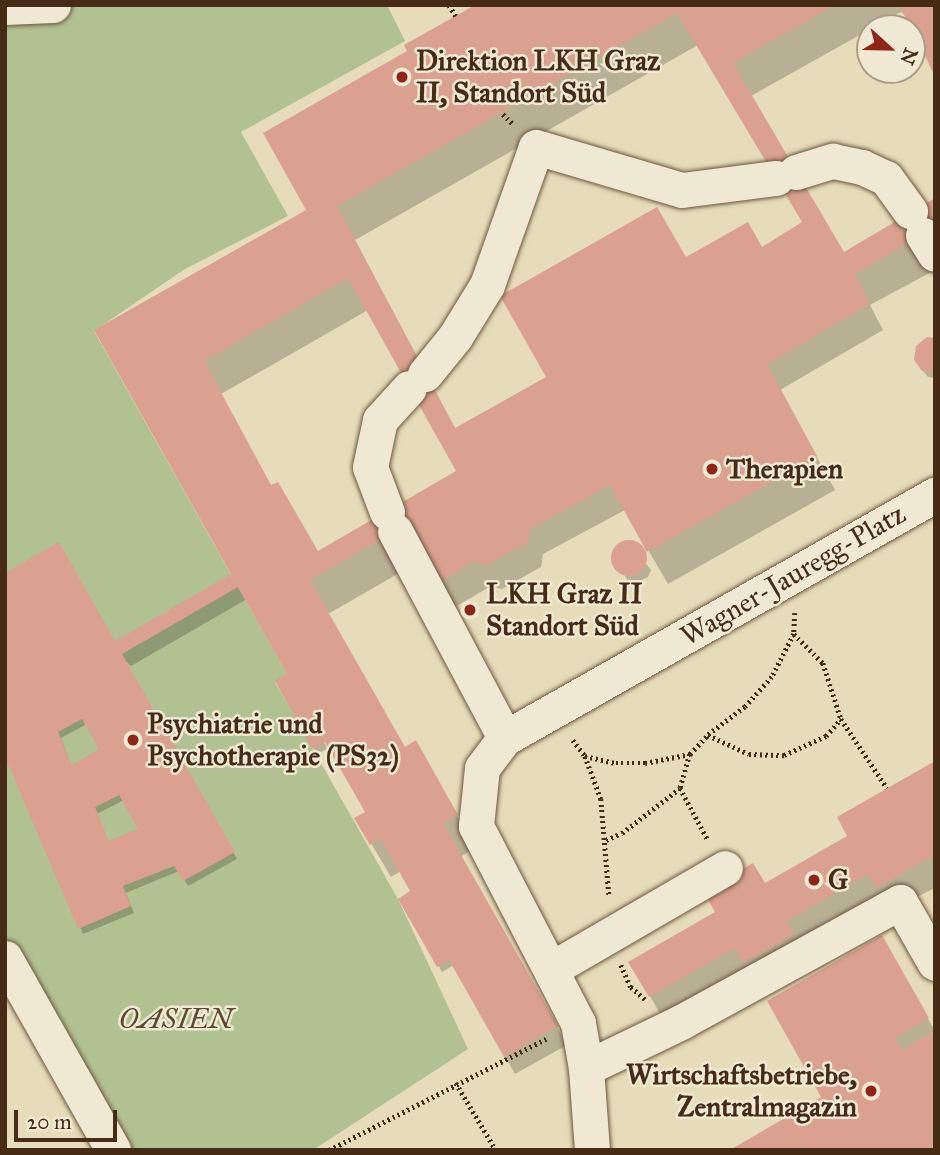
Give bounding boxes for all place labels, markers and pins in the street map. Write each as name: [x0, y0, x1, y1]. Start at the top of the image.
place label: Direktion LKH Graz II, Standort Süd: [416, 44, 660, 110]
marker: Direktion LKH Graz II, Standort Süd: [394, 69, 410, 85]
place label: Therapien: [726, 452, 843, 486]
marker: Therapien: [704, 461, 720, 477]
place label: LKH Graz II Standort Süd: [486, 577, 643, 643]
marker: LKH Graz II Standort Süd: [460, 600, 480, 620]
place label: Psychiatrie und Psychotherapie (PS32): [147, 707, 399, 773]
marker: Psychiatrie und Psychotherapie (PS32): [125, 732, 141, 748]
place label: G: [828, 863, 848, 897]
marker: G: [806, 872, 822, 888]
place label: Wirtschaftsbetriebe, Zentralmagazin: [626, 1058, 857, 1124]
marker: Wirtschaftsbetriebe, Zentralmagazin: [863, 1083, 879, 1099]

